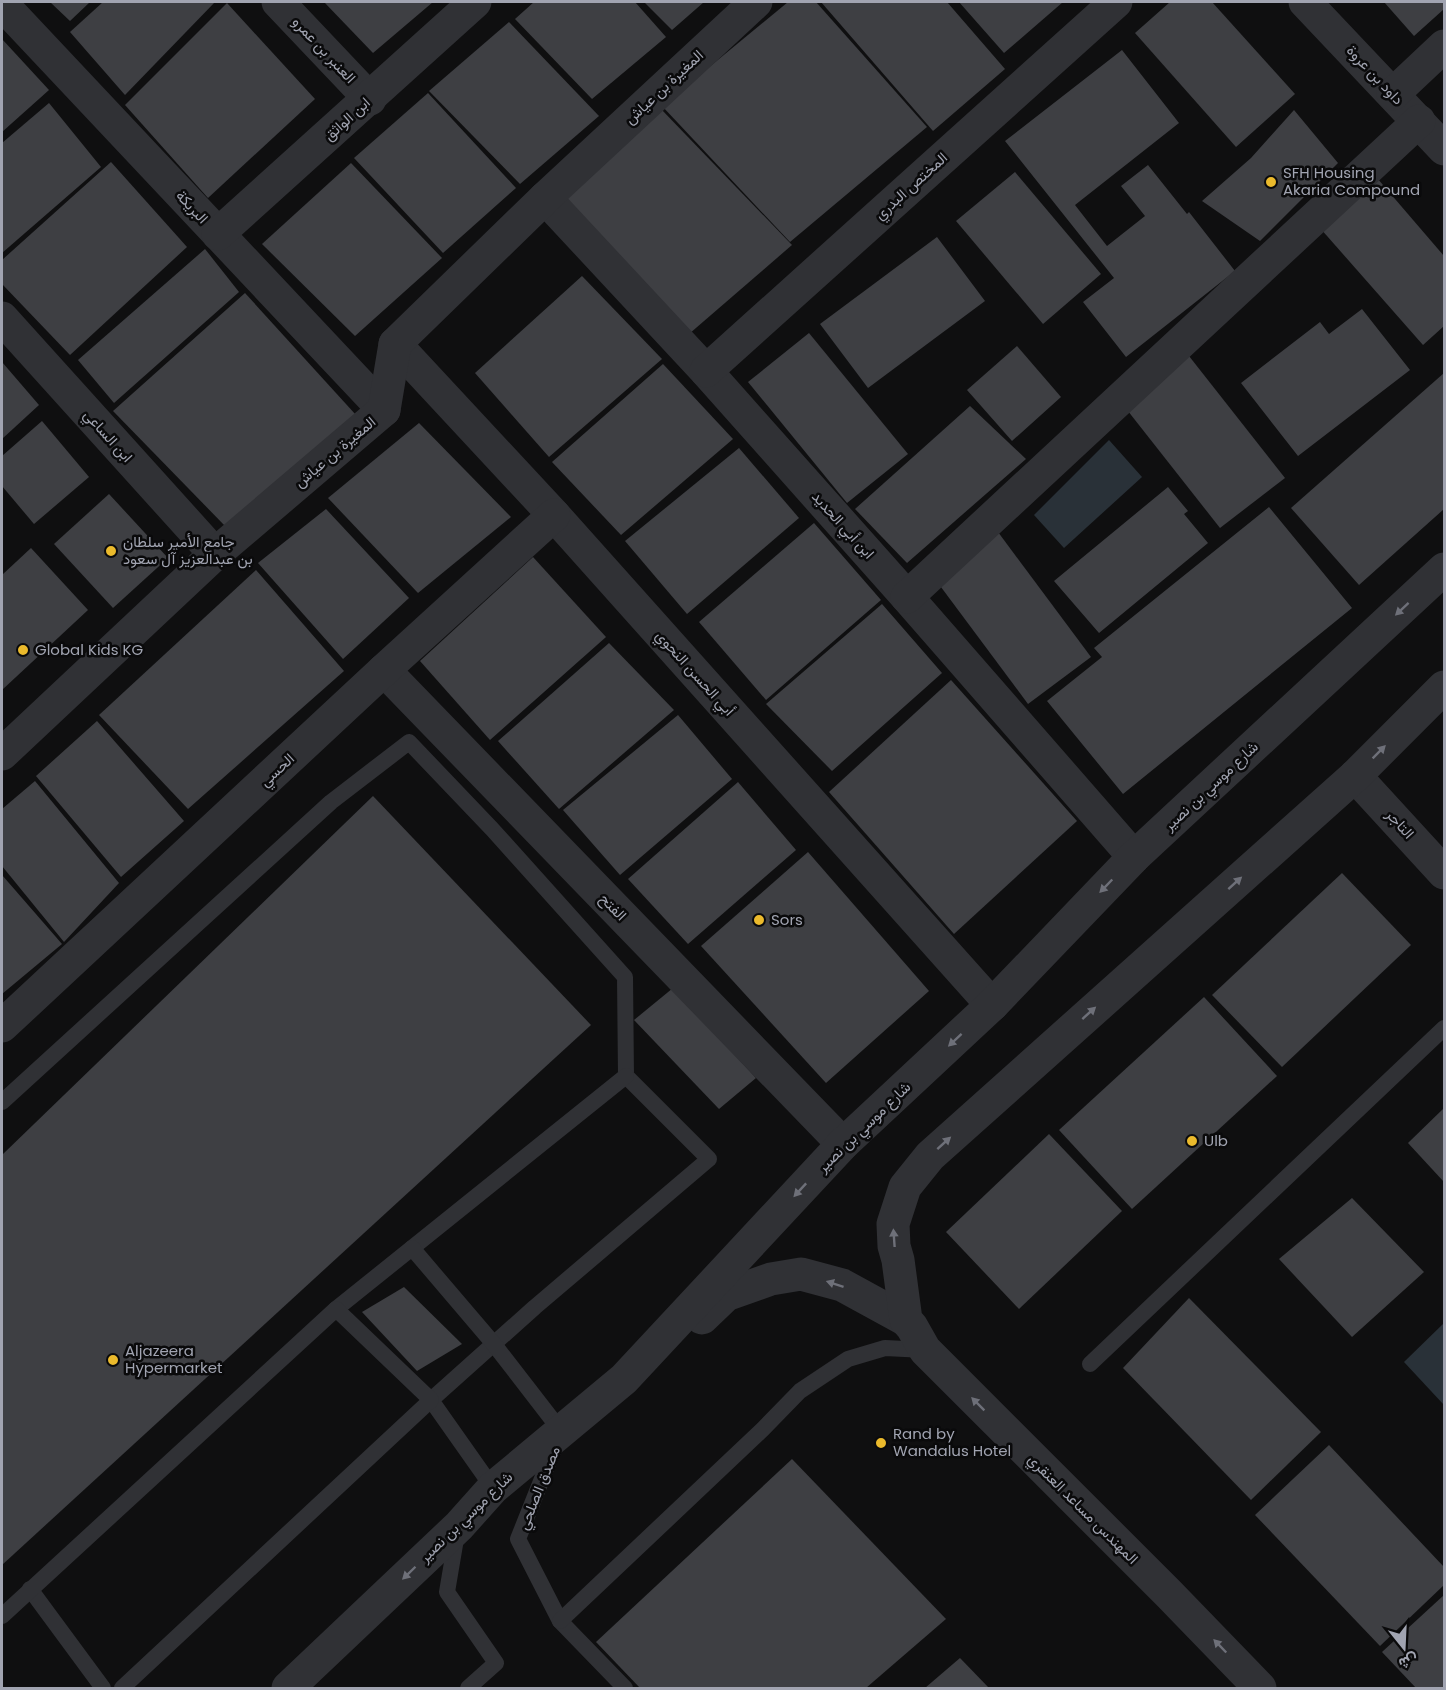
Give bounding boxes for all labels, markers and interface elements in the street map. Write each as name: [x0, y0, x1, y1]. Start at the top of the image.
street label: العنبر بن عمرو: [288, 12, 361, 88]
street label: داود بن عروة: [1342, 40, 1409, 109]
street label: المغيرة بن عياش: [620, 45, 708, 129]
street label: ابن الواثق: [319, 92, 374, 145]
street label: المختص البدري: [870, 147, 954, 226]
place label: SFH Housing Akaria Compound: [1283, 162, 1420, 200]
marker: SFH Housing Akaria Compound: [1264, 175, 1278, 189]
street label: البريكة: [171, 185, 213, 228]
street label: ابن الساعي: [77, 405, 138, 469]
street label: المغيرة بن عياش: [289, 411, 380, 492]
street label: ابن أبي الحديد: [805, 486, 879, 565]
place label: جامع الأمير سلطان بن عبدالعزيز آل سعود: [123, 531, 253, 569]
marker: جامع الأمير سلطان بن عبدالعزيز آل سعود: [104, 544, 118, 558]
one-way arrow: [1394, 602, 1409, 616]
street label: أبي الحسن النحوي: [649, 625, 740, 723]
place label: Global Kids KG: [35, 639, 144, 660]
marker: Global Kids KG: [16, 643, 30, 657]
street label: شارع موسي بن نصير: [1158, 736, 1265, 838]
one-way arrow: [1371, 745, 1385, 759]
street label: الحسي: [255, 748, 301, 793]
street label: التاجر: [1381, 804, 1419, 843]
one-way arrow: [1227, 877, 1242, 890]
one-way arrow: [1100, 878, 1114, 892]
street label: الفتح: [594, 888, 632, 926]
place label: Sors: [771, 909, 803, 930]
marker: Sors: [752, 913, 766, 927]
one-way arrow: [1082, 1006, 1097, 1020]
one-way arrow: [948, 1033, 963, 1046]
street label: شارع موسي بن نصير: [812, 1076, 917, 1180]
place label: Ulb: [1204, 1130, 1228, 1151]
marker: Ulb: [1185, 1134, 1199, 1148]
one-way arrow: [936, 1137, 951, 1150]
one-way arrow: [793, 1183, 807, 1198]
one-way arrow: [890, 1228, 899, 1247]
one-way arrow: [826, 1279, 844, 1288]
place label: Aljazeera Hypermarket: [125, 1340, 223, 1378]
marker: Aljazeera Hypermarket: [106, 1353, 120, 1367]
one-way arrow: [972, 1398, 986, 1412]
place label: Rand by Wandalus Hotel: [893, 1423, 1011, 1461]
marker: Rand by Wandalus Hotel: [874, 1436, 888, 1450]
street label: مصدق الصلحي: [512, 1443, 568, 1534]
street label: المهندس مساعد العنقري: [1021, 1449, 1143, 1571]
street label: شارع موسي بن نصير: [414, 1466, 519, 1570]
one-way arrow: [402, 1566, 417, 1580]
north arrow: [1374, 1618, 1434, 1678]
one-way arrow: [1213, 1640, 1227, 1654]
text: ش: [1396, 1648, 1421, 1676]

